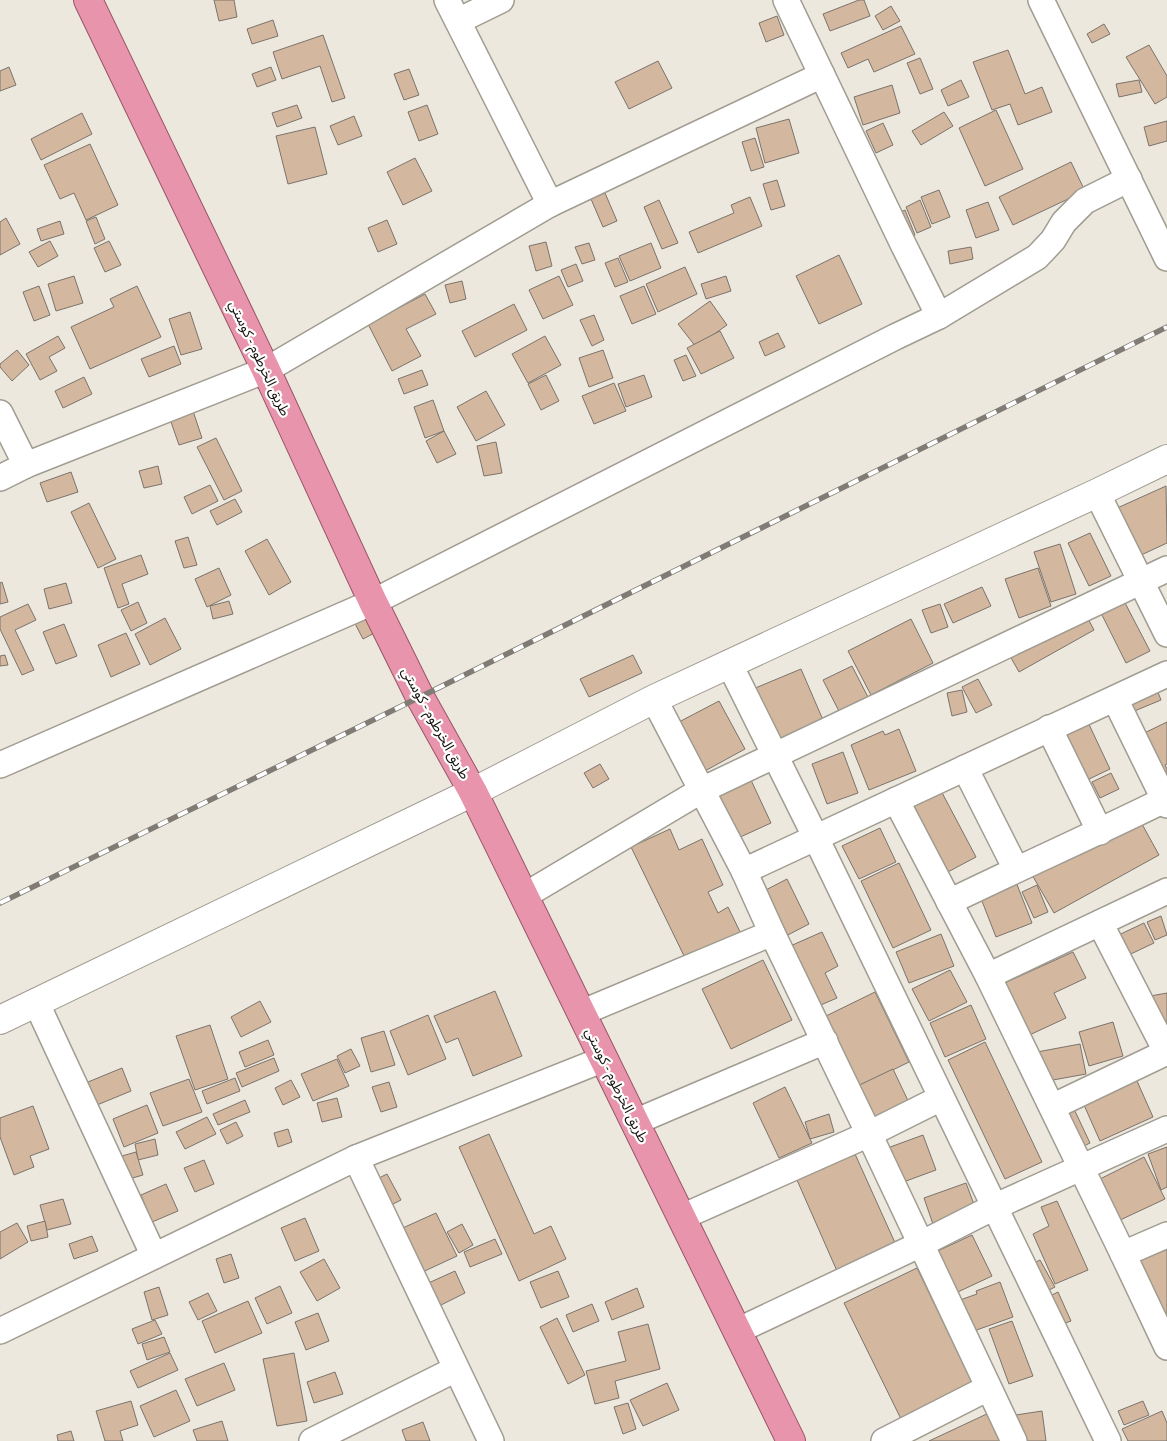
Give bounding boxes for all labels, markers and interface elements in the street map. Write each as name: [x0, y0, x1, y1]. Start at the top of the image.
street label: طريق الخرطوم - كوستي: [223, 297, 295, 420]
street label: طريق الخرطوم - كوستي: [396, 664, 474, 783]
street label: طريق الخرطوم - كوستي: [579, 1025, 653, 1146]

